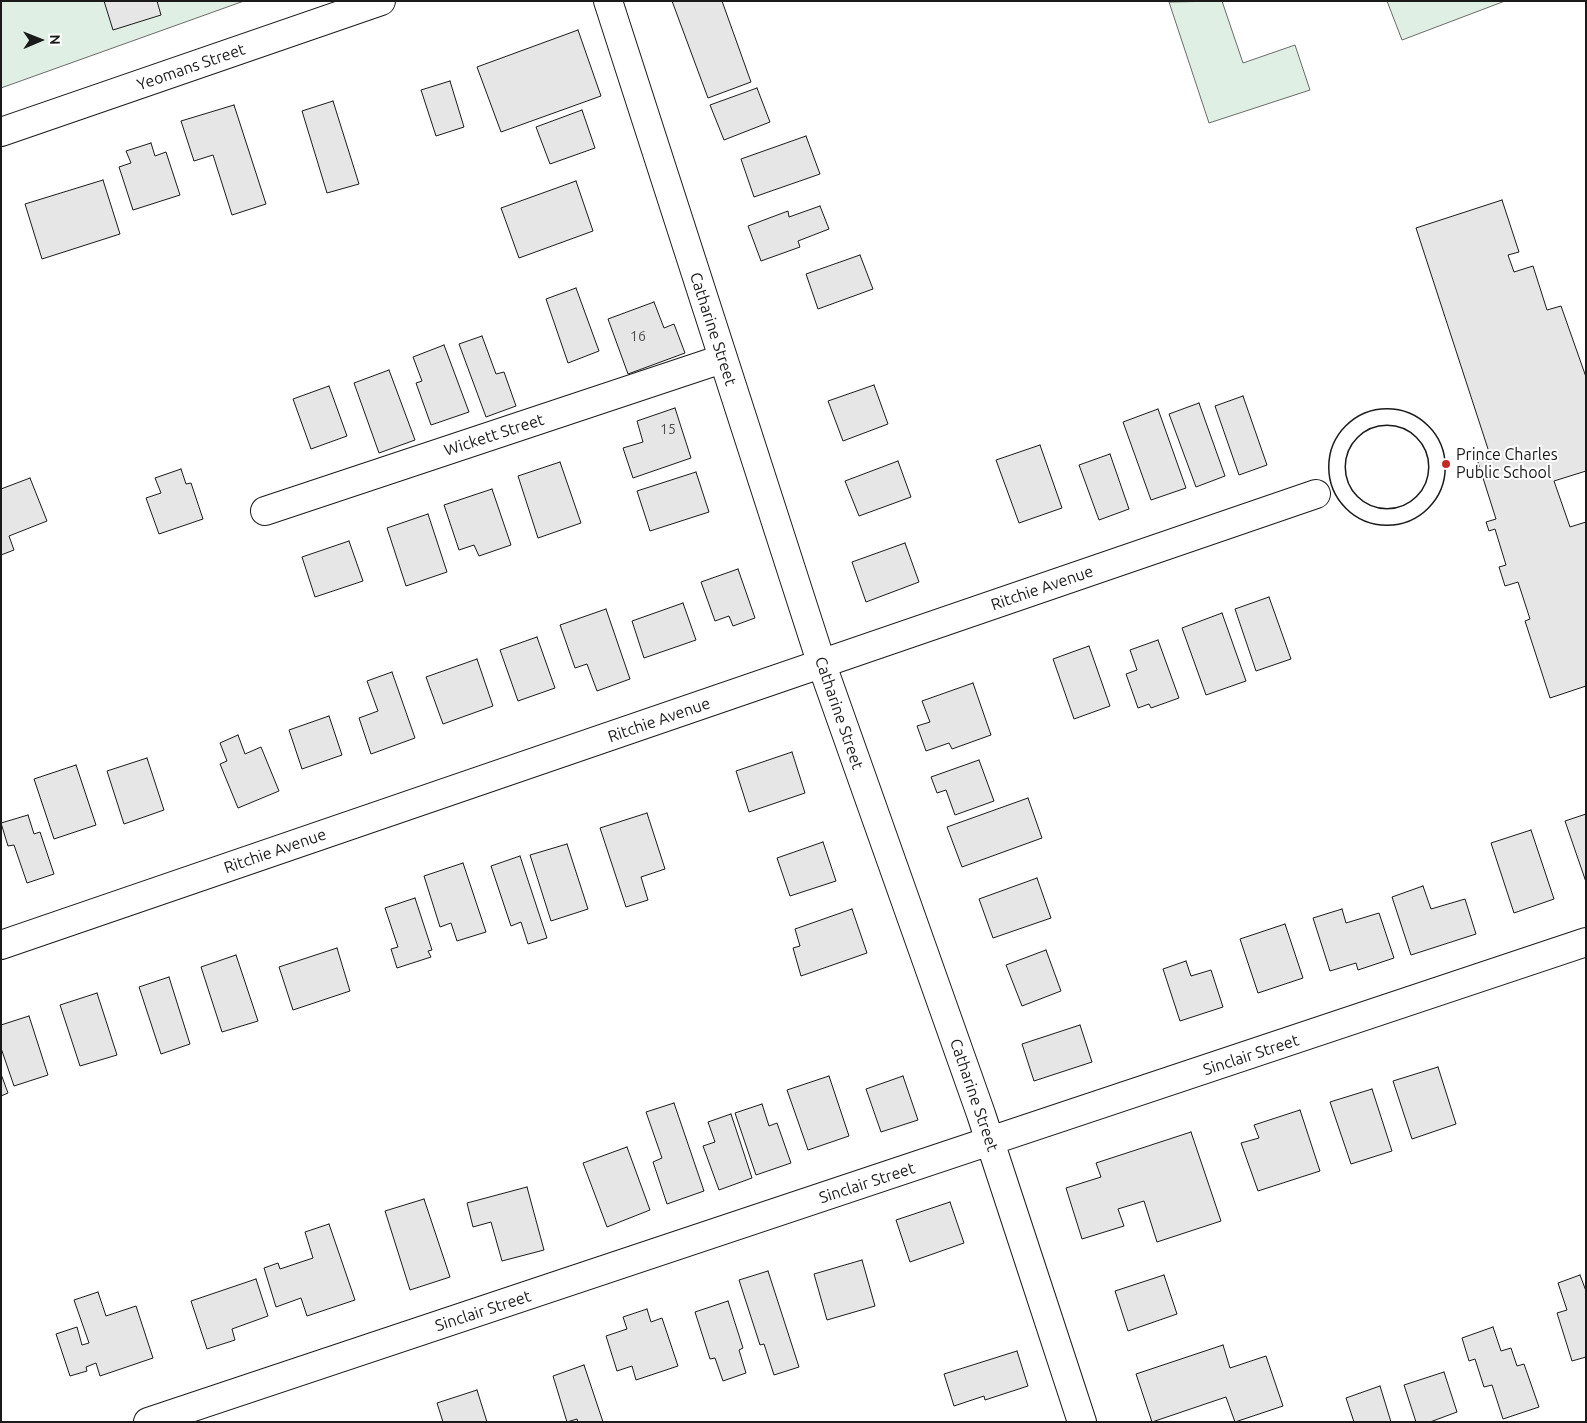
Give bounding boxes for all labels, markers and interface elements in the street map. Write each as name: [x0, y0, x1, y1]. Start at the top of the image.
north arrow: [15, 15, 65, 65]
text: N: [47, 34, 63, 45]
street label: Yeomans Street: [134, 39, 248, 95]
street label: Catharine Street: [686, 270, 740, 388]
house number: 16: [630, 328, 646, 344]
street label: Wickett Street: [442, 410, 546, 460]
house number: 15: [660, 421, 676, 437]
place label: Prince Charles Public School: [1456, 445, 1558, 483]
marker: Prince Charles Public School: [1440, 458, 1452, 470]
street label: Ritchie Avenue: [988, 562, 1096, 614]
street label: Catharine Street: [811, 654, 867, 772]
street label: Ritchie Avenue: [605, 694, 713, 746]
street label: Ritchie Avenue: [221, 825, 329, 877]
street label: Sinclair Street: [1201, 1030, 1301, 1080]
street label: Catharine Street: [946, 1036, 1002, 1154]
street label: Sinclair Street: [817, 1158, 917, 1208]
street label: Sinclair Street: [433, 1286, 533, 1336]

